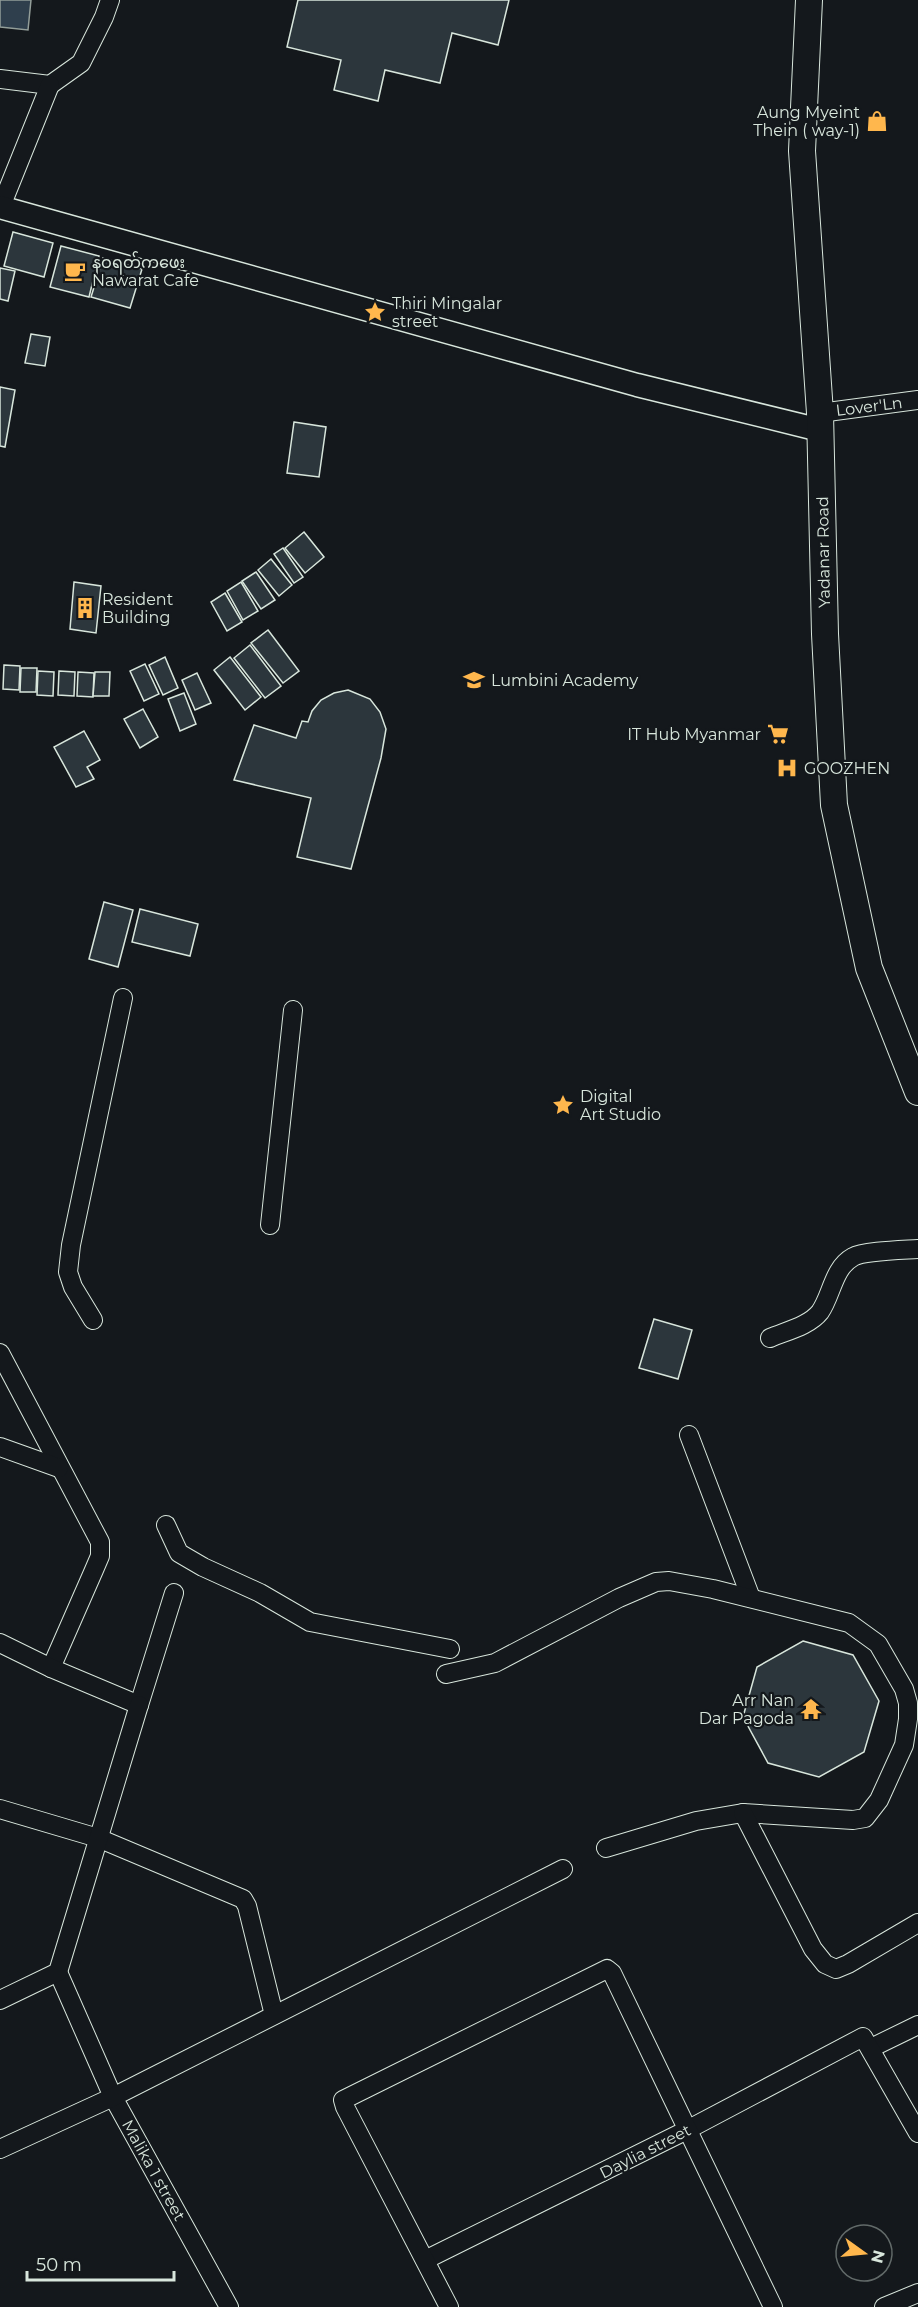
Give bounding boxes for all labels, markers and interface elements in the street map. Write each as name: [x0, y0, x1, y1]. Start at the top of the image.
place label: Aung Myeint Thein ( way-1): [753, 103, 860, 140]
shop icon: Aung Myeint Thein ( way-1): [865, 109, 889, 133]
place label: နဝရတ်ကဖေး Nawarat Cafe: [92, 251, 199, 290]
cafe icon: နဝရတ်ကဖေး Nawarat Cafe: [63, 259, 87, 283]
place label: Thiri Mingalar street: [392, 294, 502, 331]
place icon: Thiri Mingalar street: [363, 300, 387, 324]
street label: Lover'Ln: [835, 393, 904, 420]
street label: Yadanar Road: [813, 496, 834, 608]
place label: Resident Building: [102, 590, 174, 627]
building icon: Resident Building: [73, 596, 97, 620]
school or university icon: Lumbini Academy: [462, 668, 486, 692]
place label: Lumbini Academy: [491, 671, 639, 690]
supermarket icon: IT Hub Myanmar: [766, 722, 790, 746]
place label: IT Hub Myanmar: [627, 725, 761, 744]
hospital icon: GOOZHEN: [775, 756, 799, 780]
place label: GOOZHEN: [804, 759, 890, 778]
place label: Digital Art Studio: [580, 1087, 661, 1124]
place icon: Digital Art Studio: [551, 1093, 575, 1117]
place label: Arr Nan Dar Pagoda: [699, 1691, 794, 1728]
temple icon: Arr Nan Dar Pagoda: [799, 1697, 823, 1721]
street label: Malika 1 street: [118, 2116, 189, 2225]
street label: Daylia street: [597, 2120, 694, 2183]
north arrow: [834, 2223, 894, 2283]
scale bar: [27, 2244, 174, 2282]
text: N: [867, 2248, 889, 2265]
text: 50 m: [36, 2254, 82, 2276]

